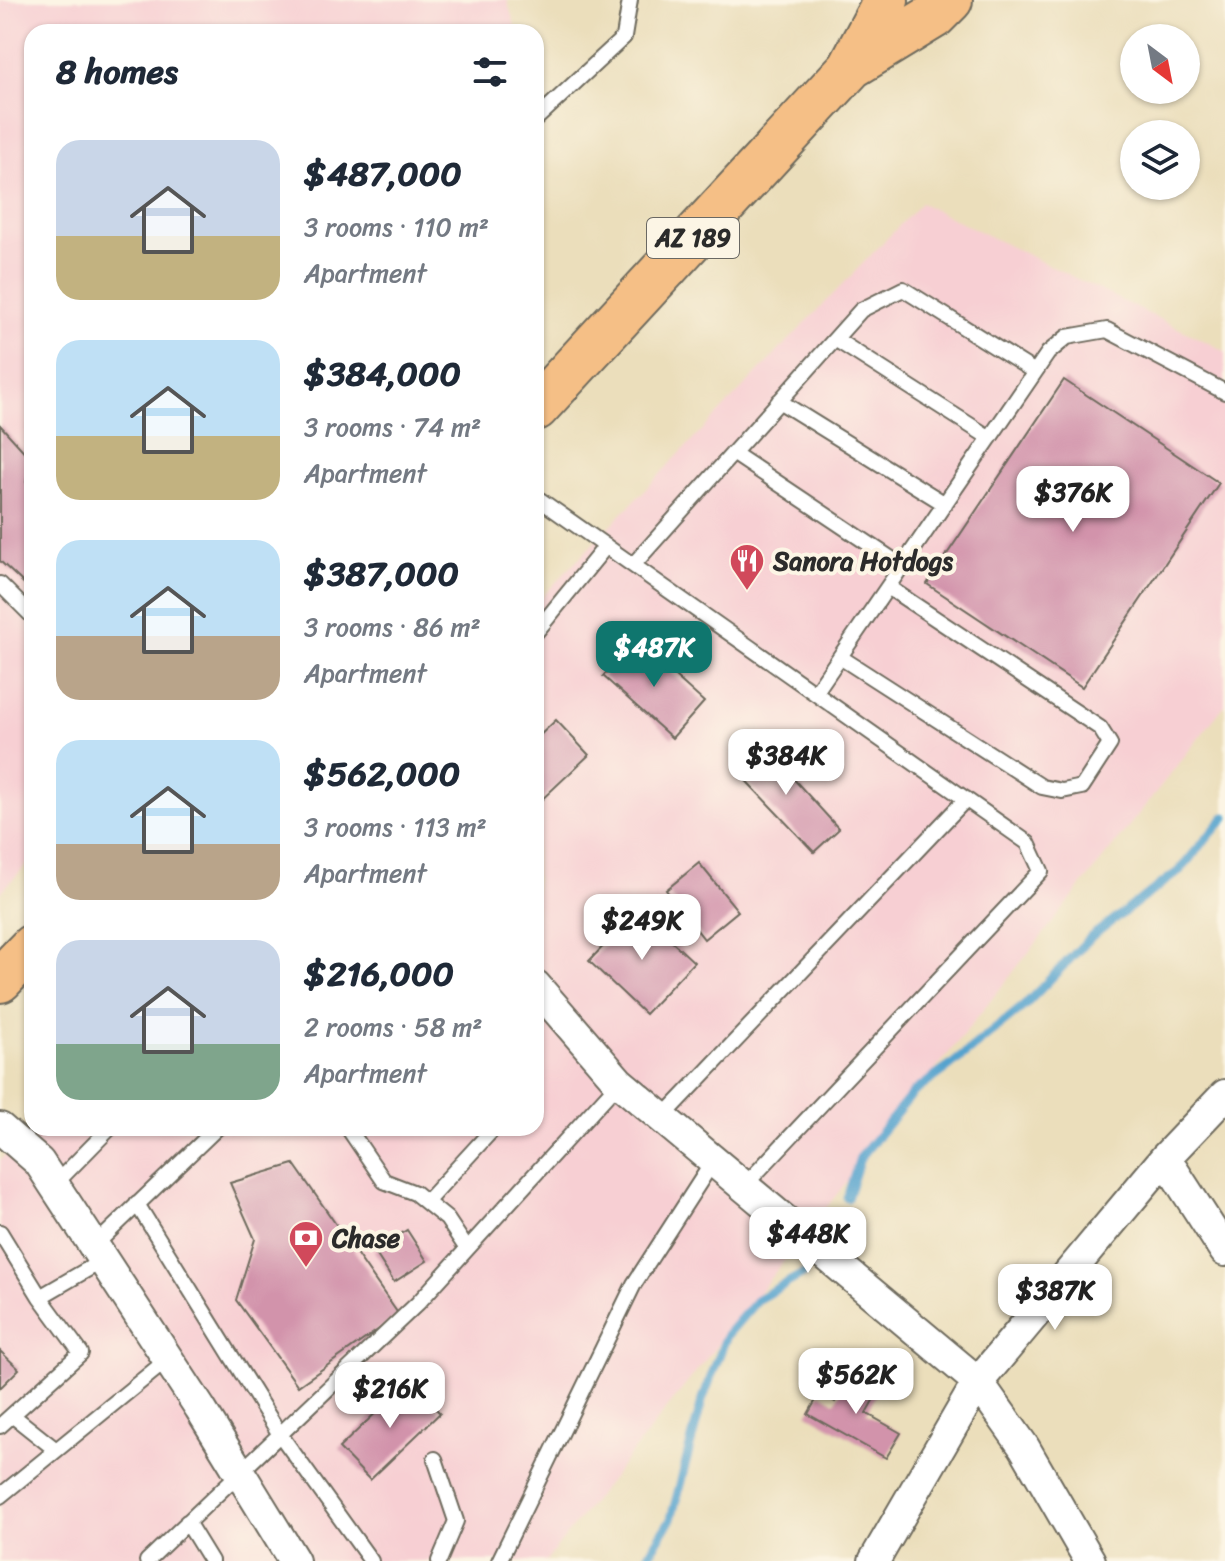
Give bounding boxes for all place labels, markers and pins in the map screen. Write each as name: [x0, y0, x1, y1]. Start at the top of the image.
pin: $376K: [1017, 466, 1129, 534]
place label: Sanora Hotdogs: [772, 538, 954, 584]
restaurant icon: Sanora Hotdogs: [728, 542, 766, 592]
pin: $487K: [598, 621, 710, 689]
pin: $384K: [730, 729, 842, 797]
pin: $249K: [586, 894, 698, 962]
pin: $448K: [752, 1207, 864, 1275]
place label: Chase: [331, 1215, 401, 1261]
bank icon: Chase: [287, 1219, 325, 1269]
pin: $387K: [999, 1264, 1111, 1332]
pin: $562K: [800, 1348, 912, 1416]
pin: $216K: [334, 1362, 446, 1430]

